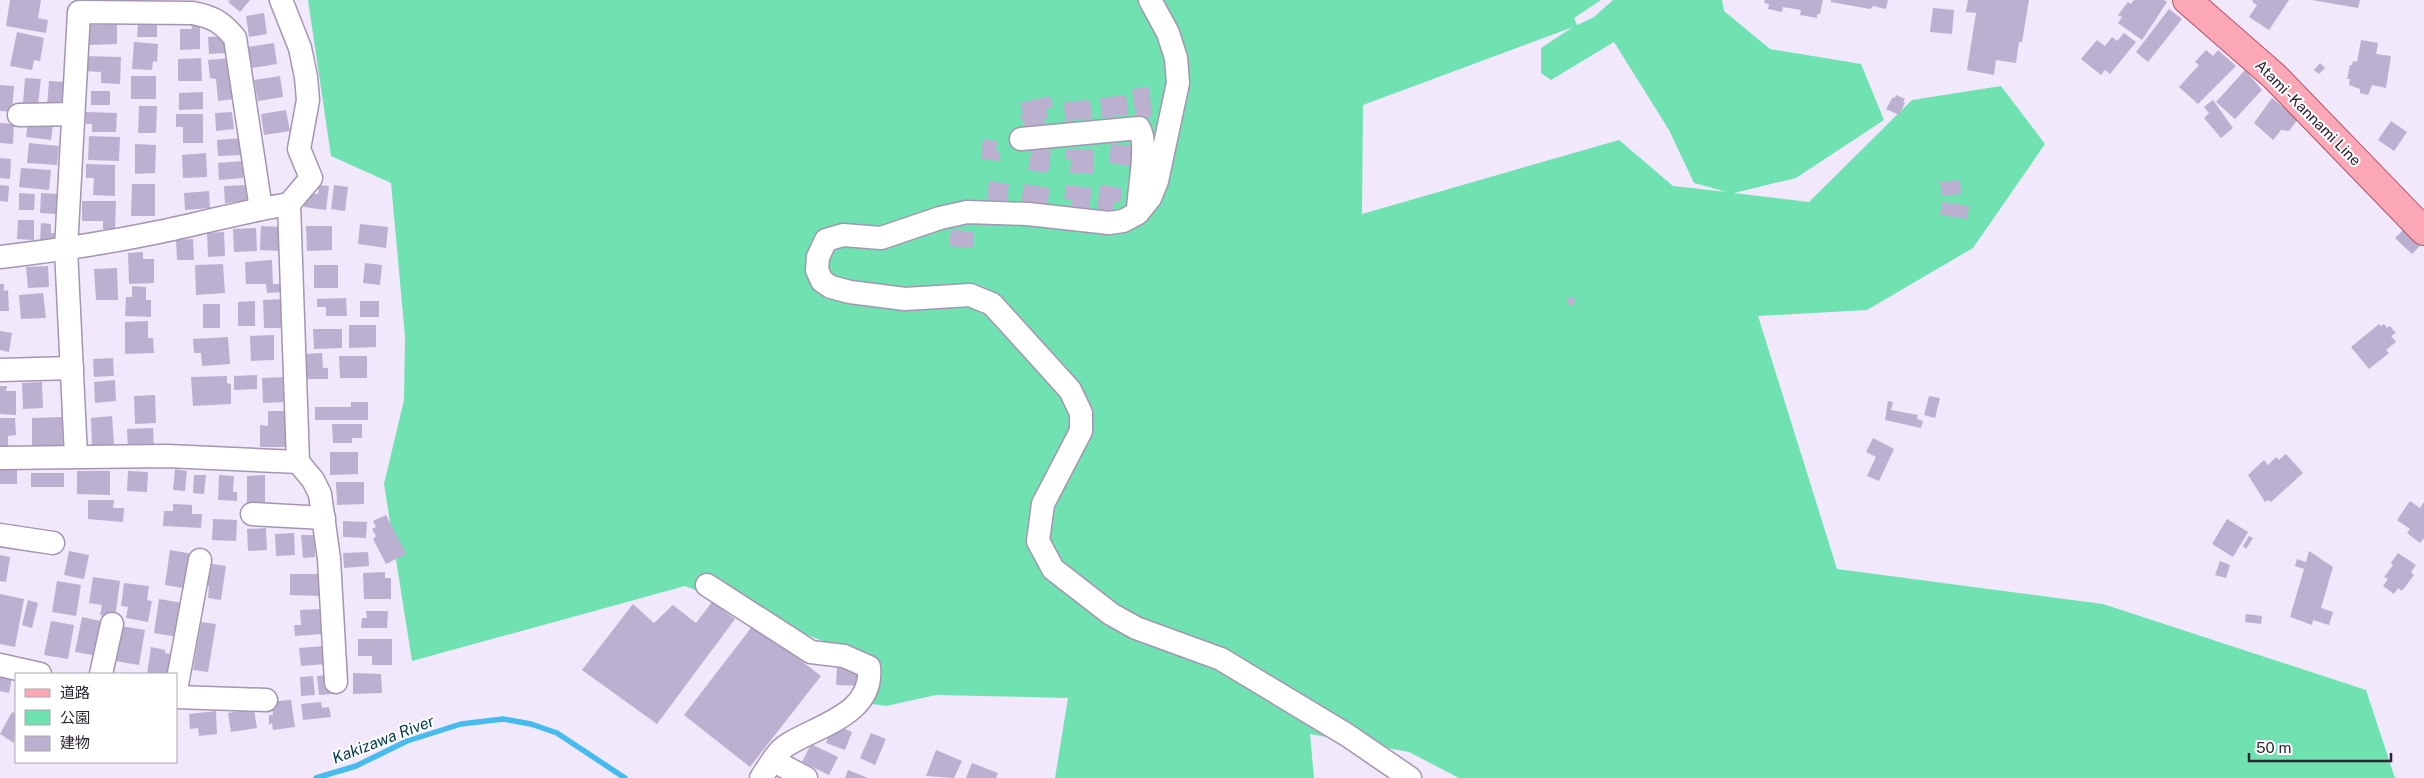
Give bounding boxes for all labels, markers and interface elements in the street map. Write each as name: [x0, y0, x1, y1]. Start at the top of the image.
street label: Atami -Kannami Line: [2252, 56, 2365, 169]
legend: [15, 673, 178, 763]
text: 道路: [60, 684, 90, 701]
text: 公園: [60, 709, 90, 726]
water label: Kakizawa River: [329, 711, 438, 768]
scale bar: [2249, 730, 2392, 762]
text: 建物: [60, 734, 90, 751]
text: 50 m: [2256, 739, 2291, 756]

